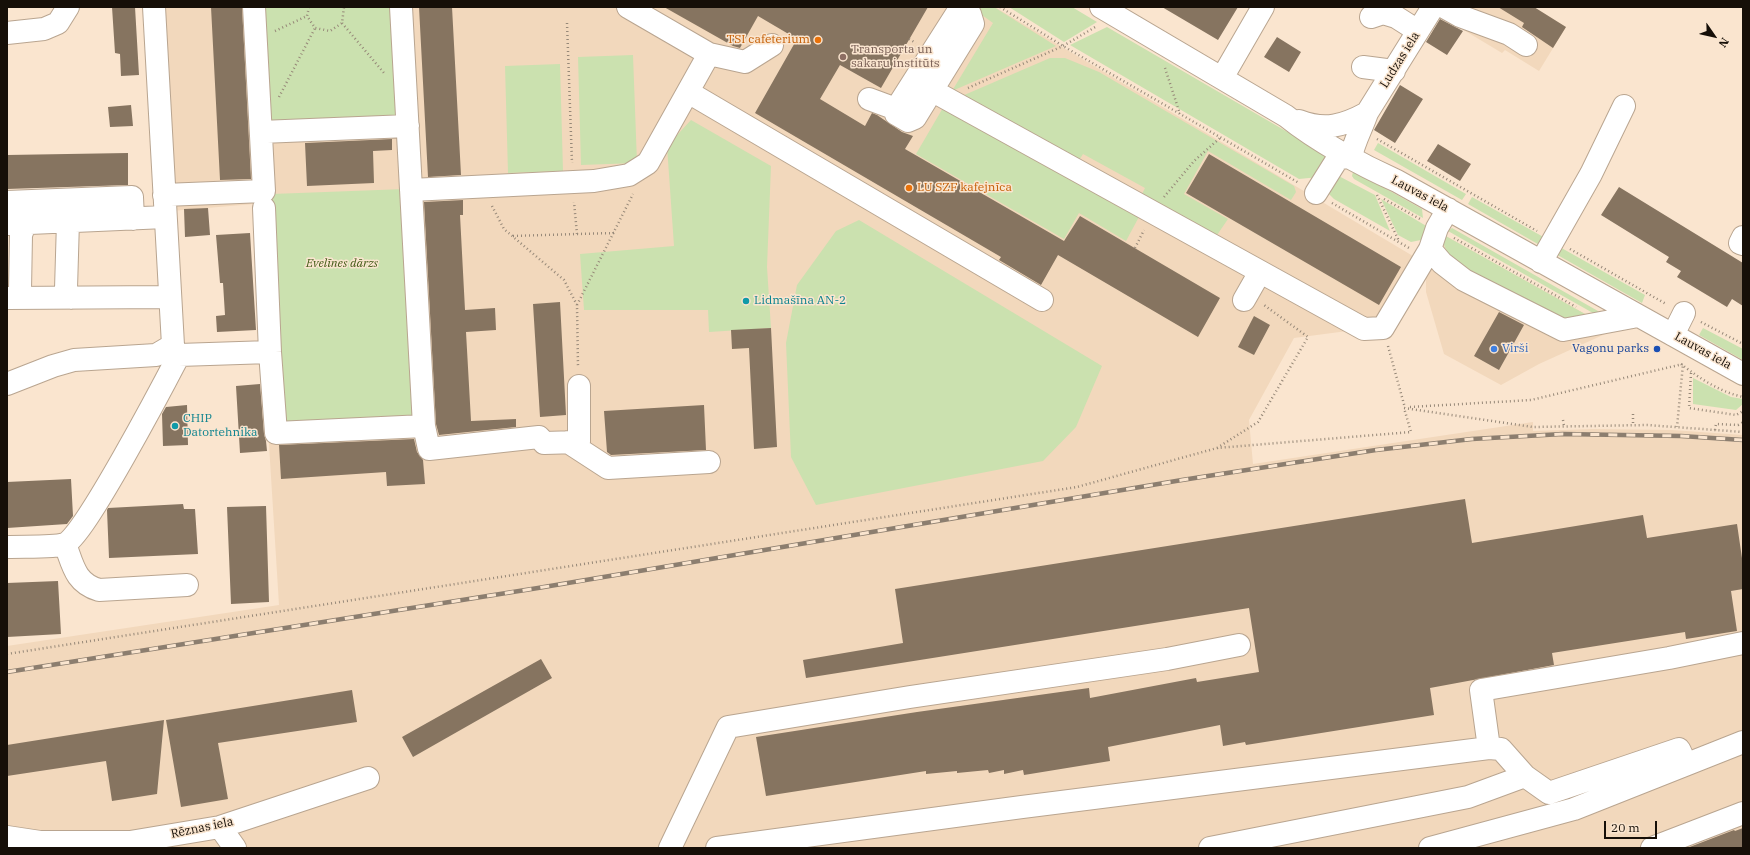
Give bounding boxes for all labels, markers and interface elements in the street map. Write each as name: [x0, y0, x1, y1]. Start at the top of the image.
north arrow: [1694, 16, 1734, 56]
street label: Ludzas iela: [1377, 29, 1423, 91]
place label: TSI cafeterium: [727, 33, 810, 47]
marker: TSI cafeterium: [813, 35, 823, 45]
text: N: [1716, 35, 1732, 50]
place label: Transporta un sakaru institūts: [851, 43, 940, 71]
marker: Transporta un sakaru institūts: [838, 52, 848, 62]
street label: Lauvas iela: [1389, 173, 1451, 215]
place label: LU SZF kafejnīca: [917, 181, 1012, 195]
marker: LU SZF kafejnīca: [904, 183, 914, 193]
park label: Evelīnes dārzs: [306, 257, 378, 271]
place label: Lidmašīna AN-2: [754, 294, 846, 308]
marker: Lidmašīna AN-2: [741, 296, 751, 306]
street label: Lauvas iela: [1672, 329, 1734, 373]
place label: Virši: [1502, 342, 1528, 356]
place label: Vagonu parks: [1572, 342, 1649, 356]
marker: Virši: [1489, 344, 1499, 354]
marker: Vagonu parks: [1652, 344, 1662, 354]
place label: CHIP Datortehnika: [183, 412, 258, 440]
marker: CHIP Datortehnika: [170, 421, 180, 431]
scale bar: [1606, 813, 1659, 839]
street label: Rēznas iela: [169, 814, 235, 842]
text: 20 m: [1611, 820, 1640, 835]

